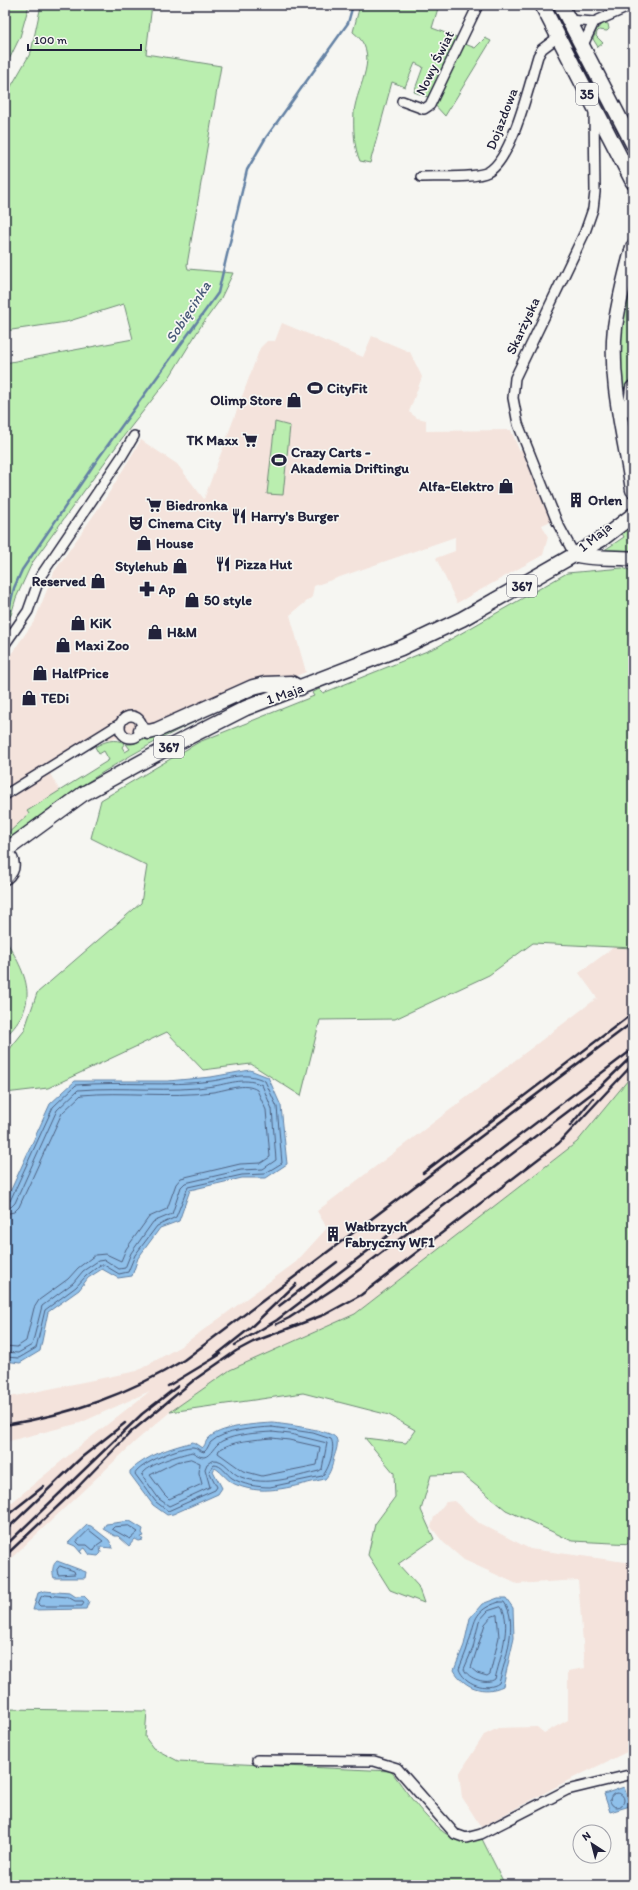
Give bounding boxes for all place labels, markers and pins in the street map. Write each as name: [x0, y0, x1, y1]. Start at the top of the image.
sports icon: CityFit: [306, 379, 324, 397]
place label: CityFit: [327, 380, 368, 397]
shop icon: Olimp Store: [285, 391, 303, 409]
place label: Olimp Store: [210, 392, 282, 409]
supermarket icon: TK Maxx: [241, 431, 259, 449]
place label: TK Maxx: [185, 432, 238, 449]
place label: Crazy Carts - Akademia Driftingu: [290, 444, 409, 477]
sports icon: Crazy Carts - Akademia Driftingu: [270, 451, 288, 469]
shop icon: Alfa-Elektro: [497, 477, 515, 495]
place label: Alfa-Elektro: [418, 478, 494, 495]
building icon: Orlen: [567, 491, 585, 509]
place label: Orlen: [588, 492, 622, 509]
supermarket icon: Biedronka: [145, 496, 163, 514]
place label: Biedronka: [166, 497, 229, 514]
restaurant icon: Harry's Burger: [230, 507, 248, 525]
place label: Harry's Burger: [251, 508, 339, 525]
theatre icon: Cinema City: [127, 514, 145, 532]
place label: Cinema City: [148, 515, 222, 532]
shop icon: House: [135, 534, 153, 552]
place label: House: [156, 535, 194, 552]
restaurant icon: Pizza Hut: [214, 555, 232, 573]
place label: Pizza Hut: [235, 556, 293, 573]
shop icon: Stylehub: [171, 557, 189, 575]
place label: Stylehub: [115, 558, 168, 575]
shop icon: Reserved: [89, 572, 107, 590]
place label: Reserved: [32, 573, 86, 590]
pharmacy icon: Ap: [138, 580, 156, 598]
place label: Ap: [158, 581, 176, 598]
shop icon: 50 style: [183, 591, 201, 609]
place label: 50 style: [204, 592, 252, 609]
shop icon: KiK: [69, 614, 87, 632]
place label: KiK: [90, 615, 112, 632]
shop icon: H&M: [146, 623, 164, 641]
place label: H&M: [167, 624, 197, 641]
shop icon: Maxi Zoo: [54, 636, 72, 654]
place label: Maxi Zoo: [75, 637, 129, 654]
shop icon: HalfPrice: [31, 664, 49, 682]
place label: HalfPrice: [52, 665, 109, 682]
shop icon: TEDi: [20, 689, 38, 707]
place label: TEDi: [40, 690, 69, 707]
place label: Wałbrzych Fabryczny WF1: [345, 1218, 435, 1251]
building icon: Wałbrzych Fabryczny WF1: [324, 1225, 342, 1243]

